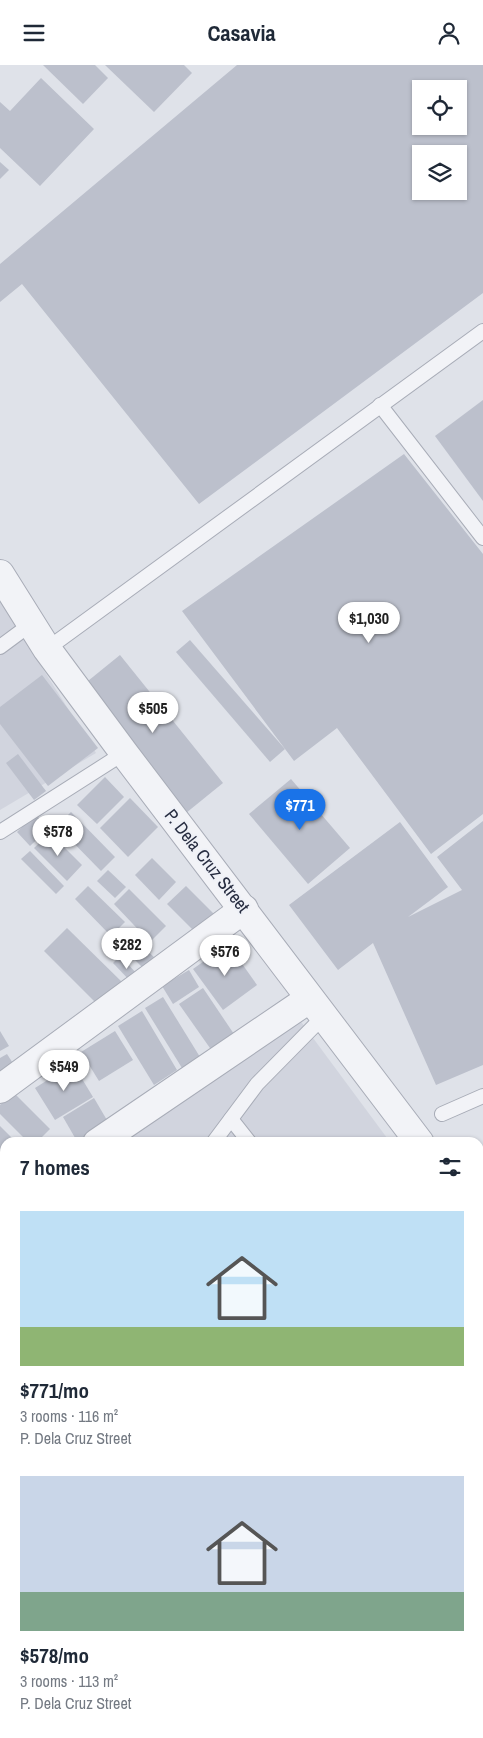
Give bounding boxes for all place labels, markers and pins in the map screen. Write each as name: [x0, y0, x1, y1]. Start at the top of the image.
pin: $1,030: [328, 601, 410, 644]
pin: $505: [123, 691, 183, 734]
pin: $771: [270, 789, 330, 831]
pin: $578: [28, 815, 88, 857]
pin: $282: [97, 927, 157, 970]
pin: $576: [195, 935, 255, 977]
pin: $549: [34, 1049, 94, 1092]

